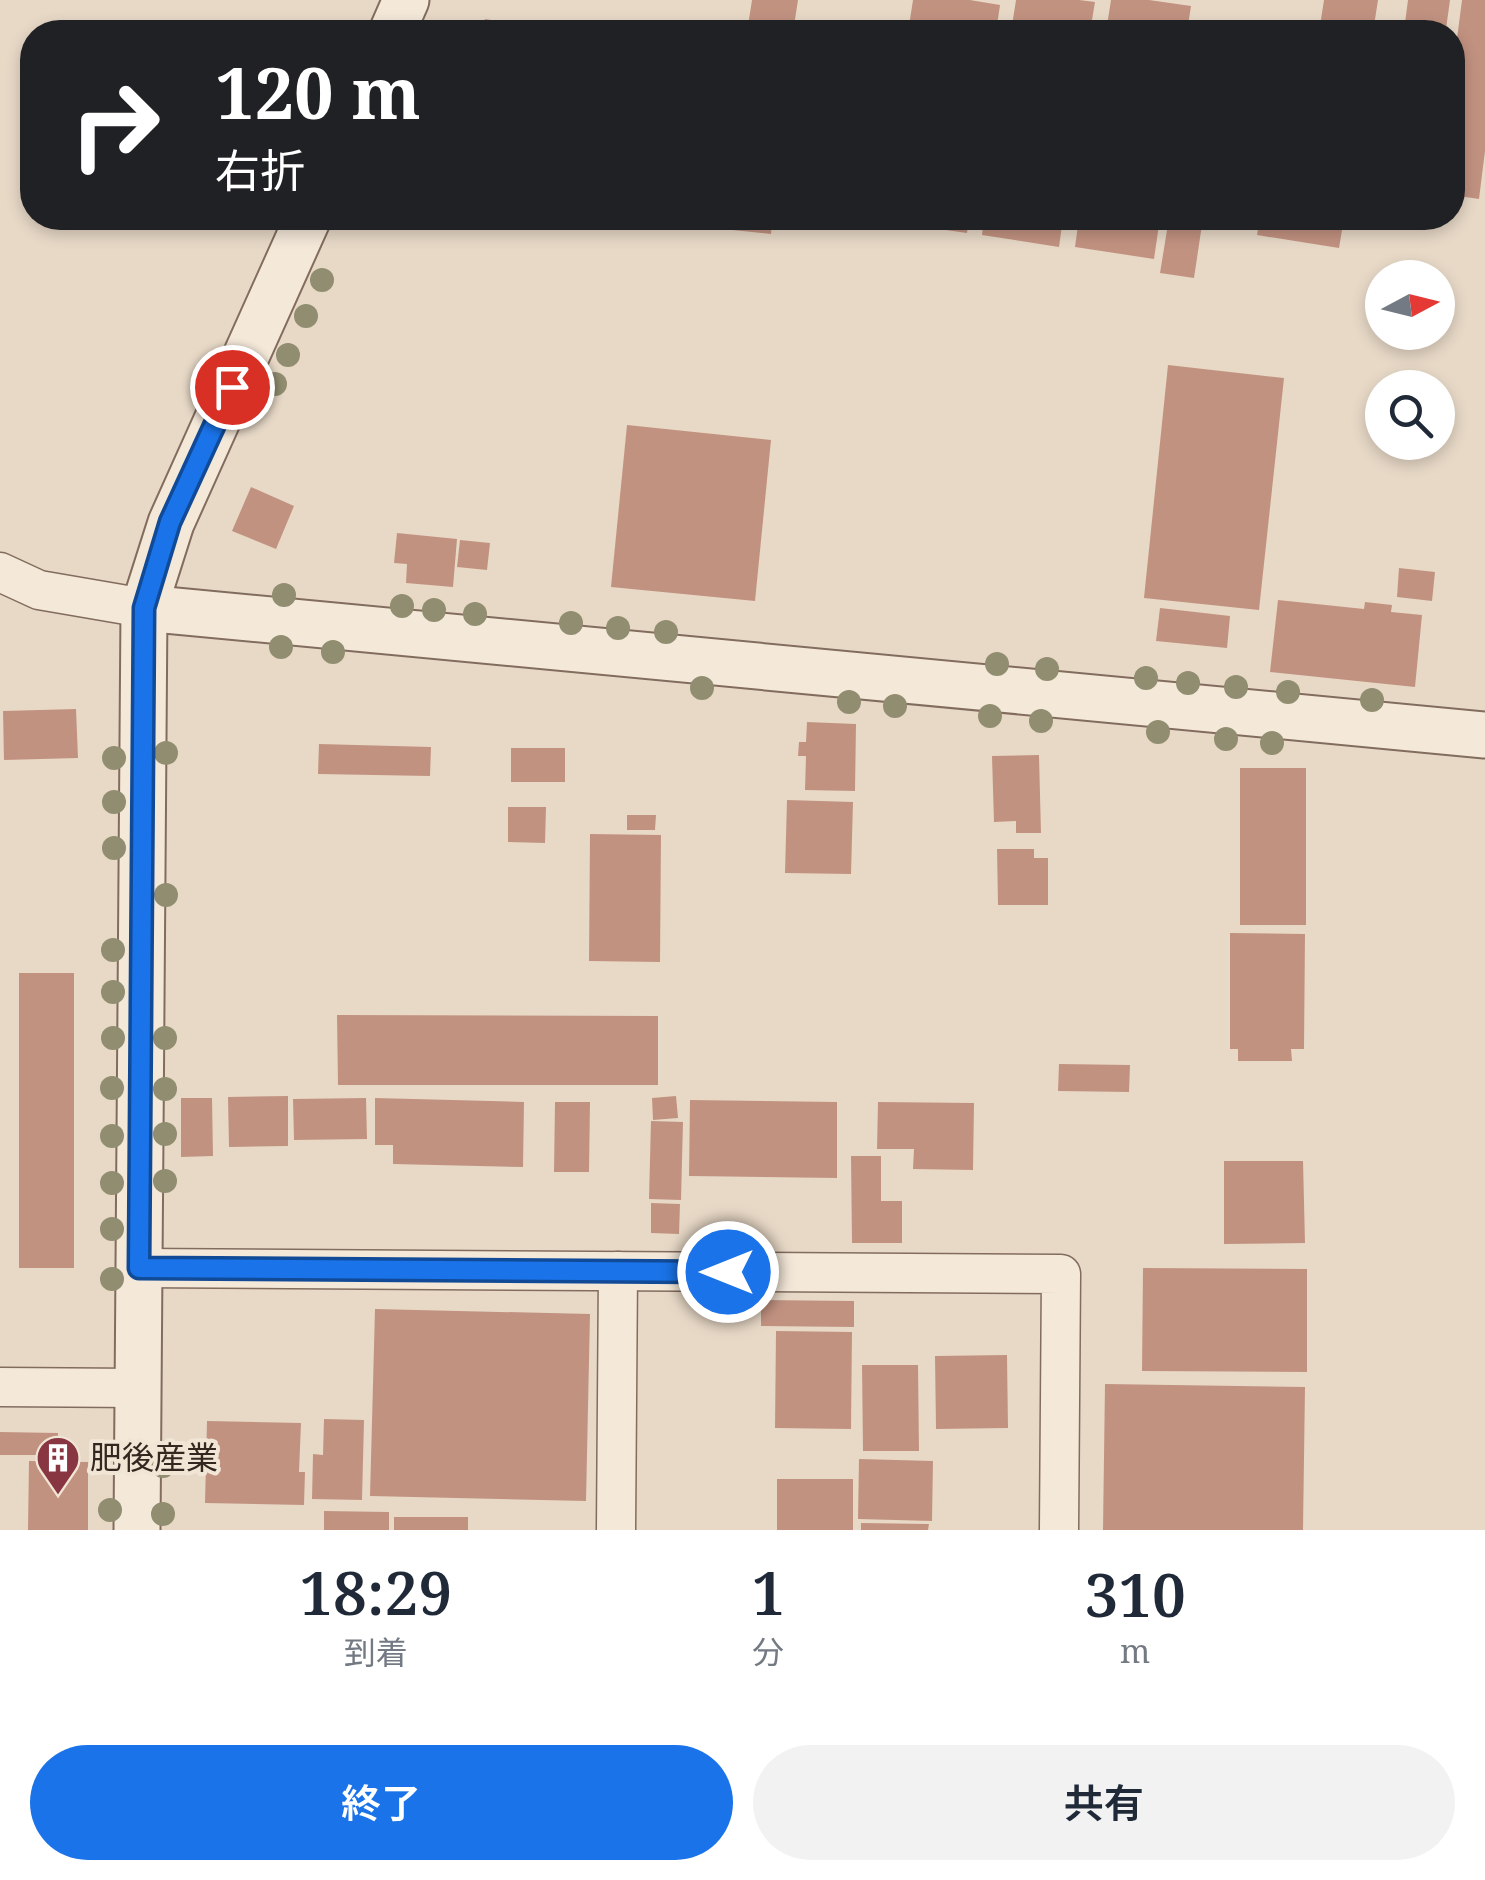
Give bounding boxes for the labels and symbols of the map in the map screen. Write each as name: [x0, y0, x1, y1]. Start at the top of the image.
north arrow: [1365, 260, 1455, 350]
pin: [190, 345, 275, 430]
position arrow: [676, 1220, 780, 1324]
building icon: 肥後産業: [35, 1435, 81, 1496]
place label: 肥後産業: [90, 1435, 218, 1478]

